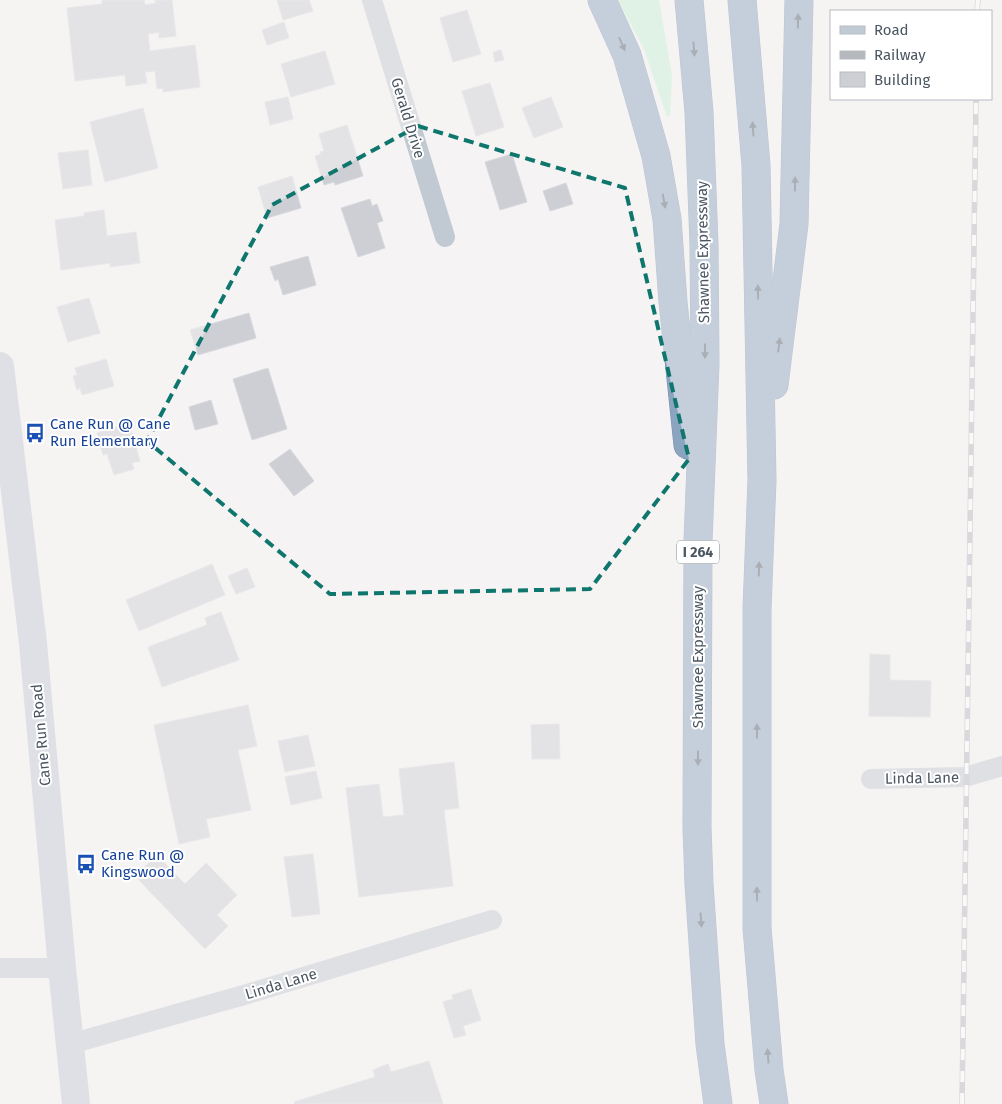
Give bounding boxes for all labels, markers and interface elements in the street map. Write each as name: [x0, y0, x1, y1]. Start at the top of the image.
legend: [830, 10, 992, 100]
one-way arrow: [795, 13, 803, 29]
text: Road: [874, 21, 909, 39]
one-way arrow: [618, 37, 626, 51]
one-way arrow: [690, 41, 698, 57]
text: Railway: [874, 46, 926, 64]
text: Building: [874, 71, 930, 89]
street label: Gerald Drive: [387, 76, 429, 160]
one-way arrow: [749, 121, 757, 137]
one-way arrow: [791, 175, 799, 191]
street label: Shawnee Expressway: [693, 180, 713, 323]
one-way arrow: [660, 194, 668, 210]
one-way arrow: [754, 283, 762, 299]
one-way arrow: [775, 337, 783, 353]
one-way arrow: [701, 343, 709, 359]
place label: Cane Run @ Cane Run Elementary: [50, 415, 171, 450]
bus stop icon: Cane Run @ Cane Run Elementary: [24, 422, 46, 444]
road number: I 264: [677, 540, 719, 564]
one-way arrow: [755, 560, 763, 576]
street label: Shawnee Expressway: [689, 585, 707, 728]
street label: Cane Run Road: [28, 683, 54, 787]
one-way arrow: [753, 723, 761, 739]
one-way arrow: [693, 750, 701, 766]
street label: Linda Lane: [885, 768, 959, 788]
place label: Cane Run @ Kingswood: [101, 846, 184, 881]
bus stop icon: Cane Run @ Kingswood: [75, 853, 97, 875]
one-way arrow: [753, 885, 761, 901]
one-way arrow: [698, 913, 706, 929]
street label: Linda Lane: [243, 965, 319, 1003]
one-way arrow: [763, 1047, 771, 1063]

